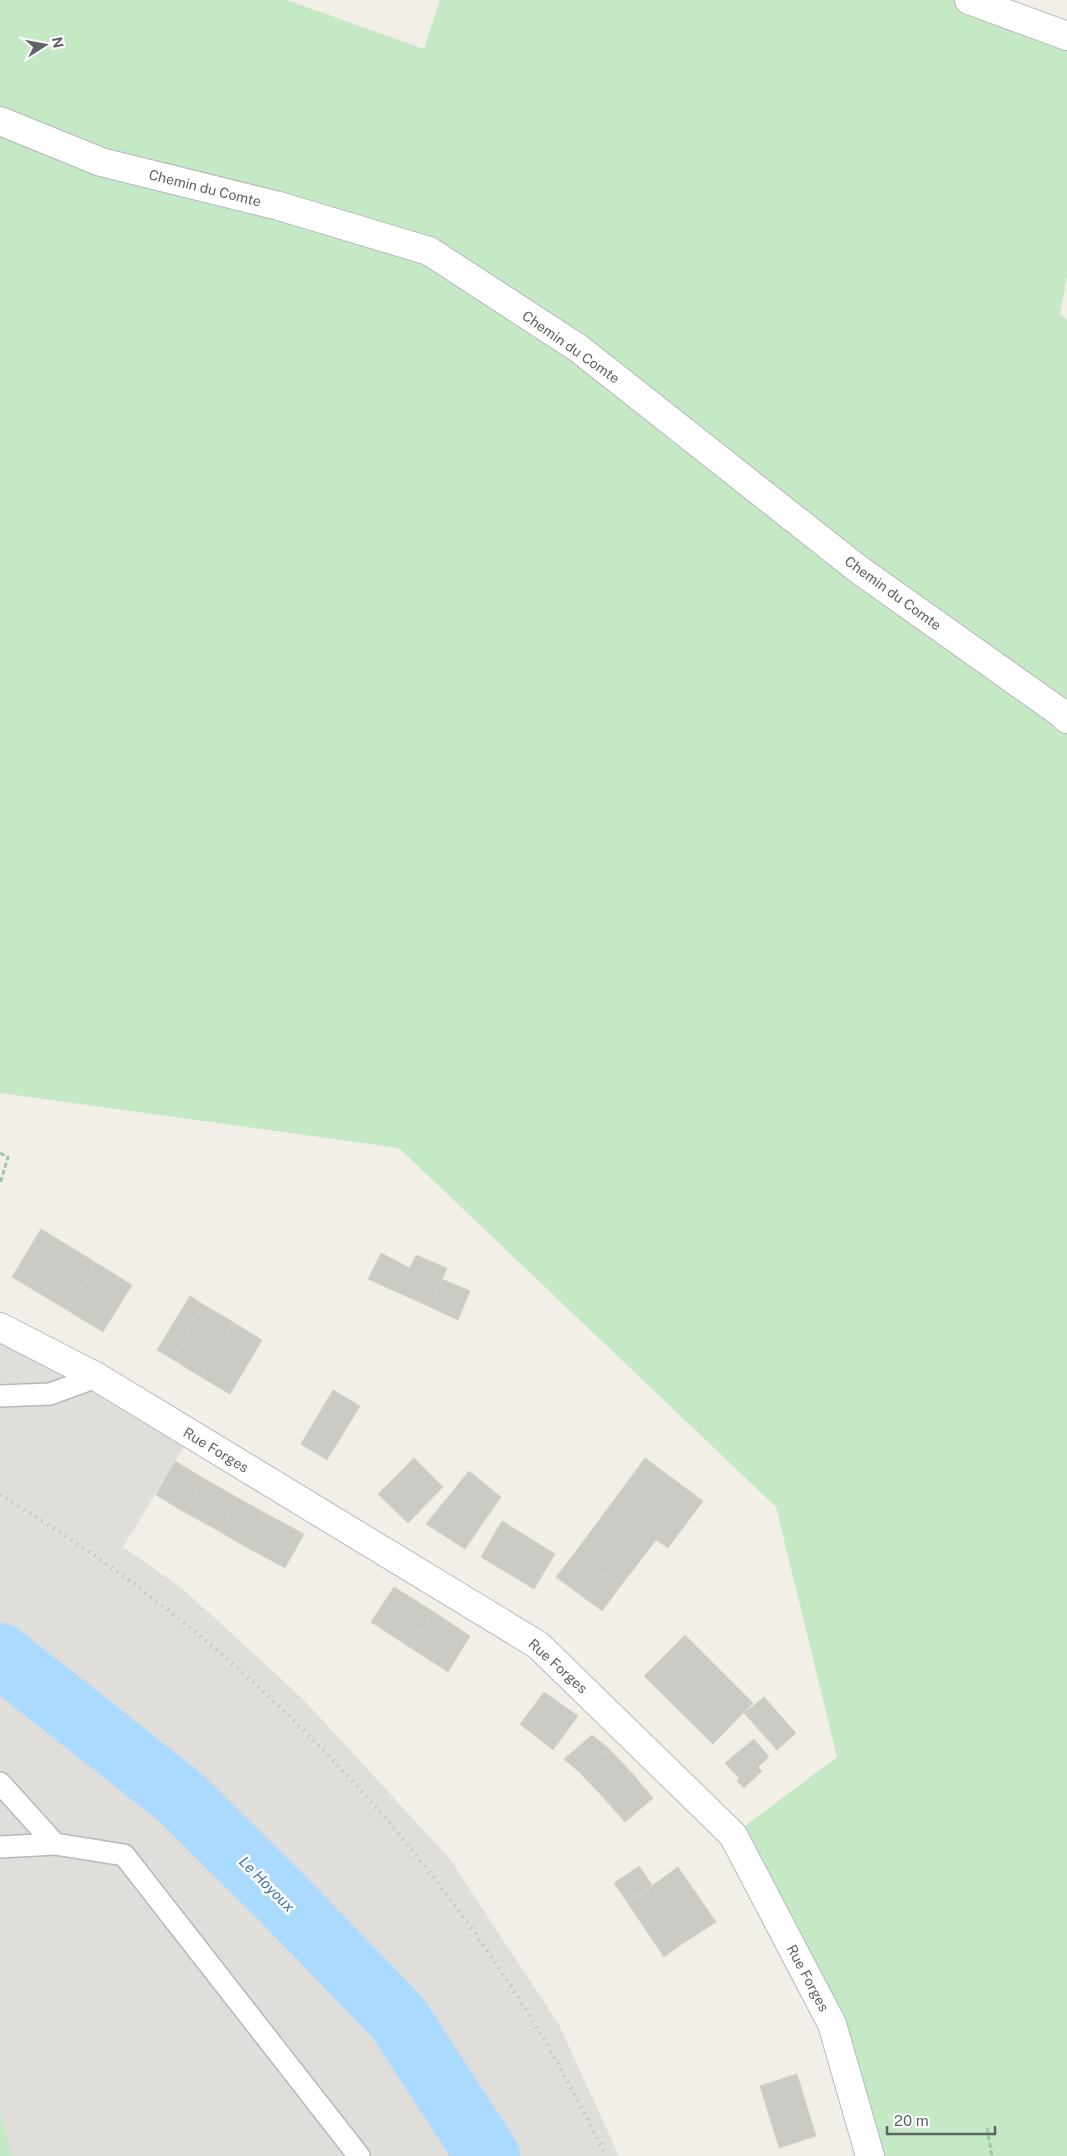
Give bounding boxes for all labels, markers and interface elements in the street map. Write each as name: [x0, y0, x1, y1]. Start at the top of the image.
north arrow: [20, 20, 70, 70]
text: N: [49, 36, 67, 49]
street label: Chemin du Comte: [147, 166, 263, 210]
street label: Chemin du Comte: [519, 307, 623, 387]
street label: Chemin du Comte: [842, 553, 944, 633]
street label: Rue Forges: [180, 1424, 252, 1476]
street label: Rue Forges: [525, 1635, 591, 1697]
water label: Le Hoyoux: [236, 1853, 298, 1915]
street label: Rue Forges: [784, 1942, 832, 2014]
scale bar: [887, 2104, 994, 2136]
text: 20 m: [894, 2112, 929, 2129]

